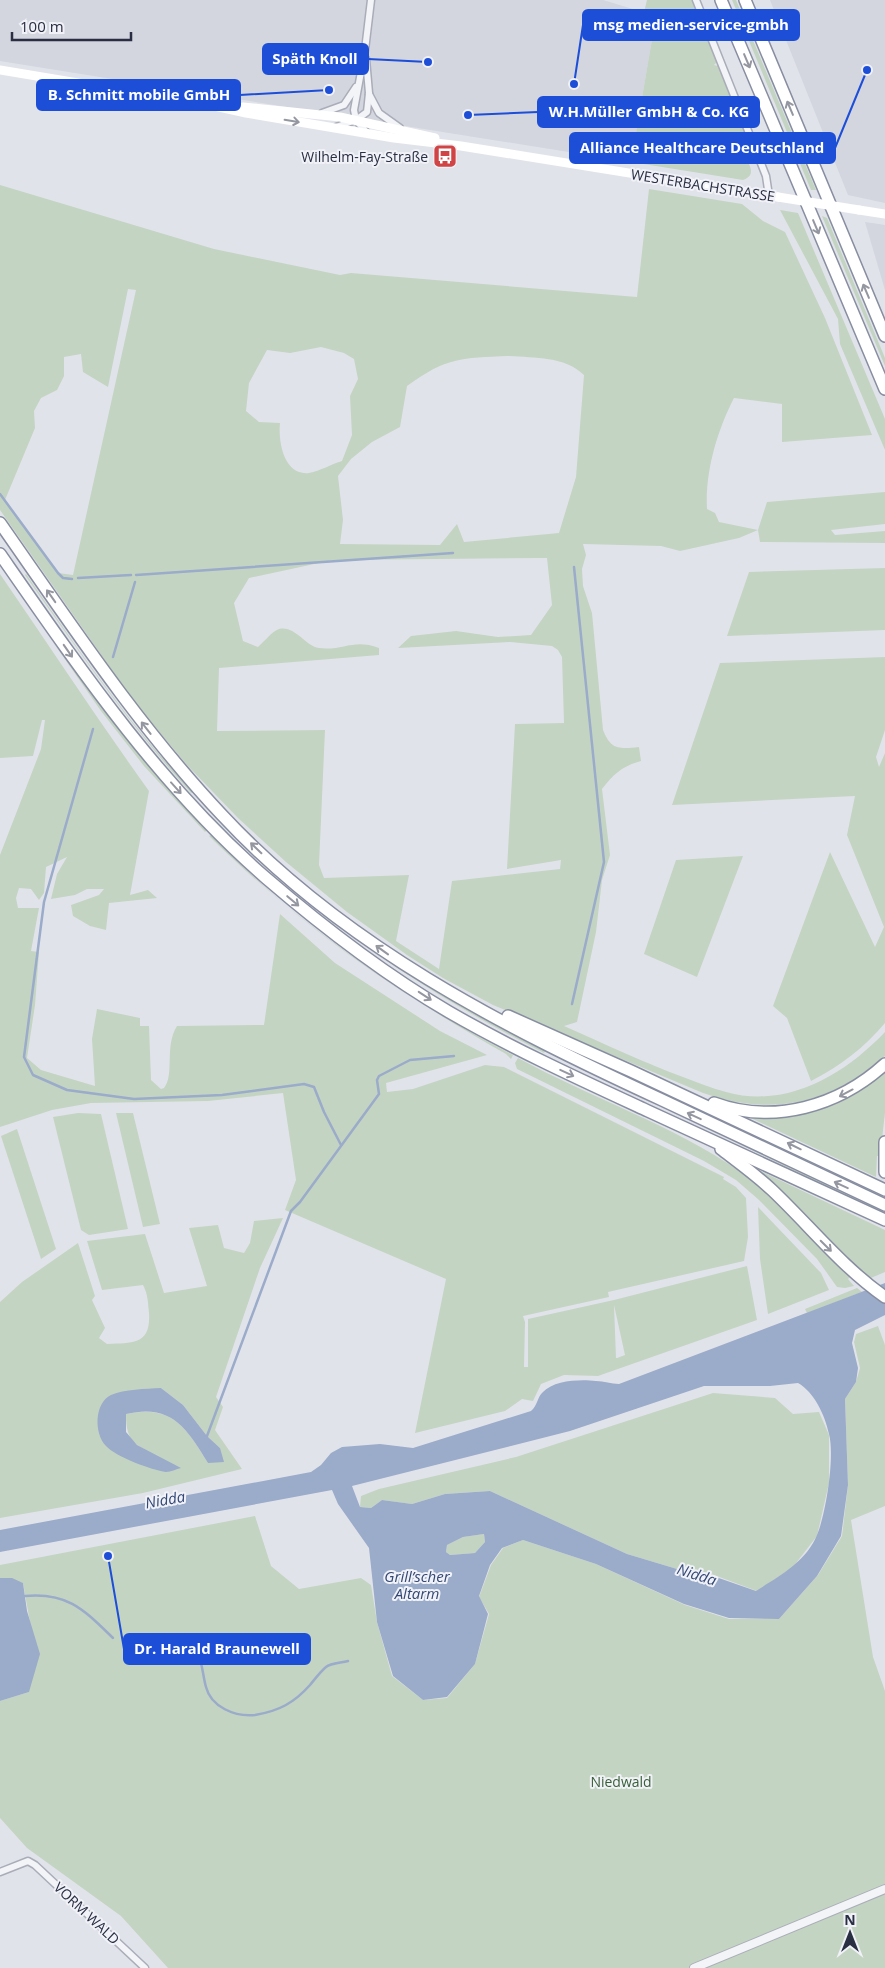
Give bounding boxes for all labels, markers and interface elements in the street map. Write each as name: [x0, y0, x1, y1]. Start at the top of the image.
scale bar: [12, 10, 131, 42]
callout: msg medien-service-gmbh: [583, 10, 799, 40]
text: msg medien-service-gmbh: [593, 14, 789, 34]
text: 100 m: [20, 16, 64, 36]
callout: Späth Knoll: [263, 44, 368, 74]
text: Späth Knoll: [272, 48, 358, 68]
one-way arrow: [743, 53, 752, 68]
callout: B. Schmitt mobile GmbH: [37, 80, 240, 110]
text: B. Schmitt mobile GmbH: [48, 84, 230, 104]
callout: W.H.Müller GmbH & Co. KG: [538, 97, 759, 127]
text: W.H.Müller GmbH & Co. KG: [549, 101, 749, 121]
one-way arrow: [785, 101, 794, 117]
one-way arrow: [284, 116, 300, 126]
callout: Alliance Healthcare Deutschland: [570, 133, 835, 163]
text: Alliance Healthcare Deutschland: [580, 137, 824, 157]
bus stop icon: Wilhelm-Fay-Straße: [432, 143, 458, 169]
place label: Wilhelm-Fay-Straße: [301, 147, 428, 166]
street label: WESTERBACHSTRASSE: [630, 164, 776, 206]
one-way arrow: [812, 219, 822, 234]
one-way arrow: [861, 284, 871, 299]
one-way arrow: [46, 589, 56, 603]
one-way arrow: [63, 644, 73, 658]
one-way arrow: [141, 722, 152, 735]
one-way arrow: [170, 782, 182, 795]
one-way arrow: [249, 842, 262, 854]
one-way arrow: [286, 895, 299, 906]
one-way arrow: [375, 945, 389, 955]
one-way arrow: [417, 991, 431, 1001]
one-way arrow: [559, 1069, 574, 1079]
one-way arrow: [839, 1088, 853, 1098]
one-way arrow: [687, 1110, 702, 1120]
one-way arrow: [786, 1141, 801, 1151]
one-way arrow: [834, 1179, 849, 1189]
one-way arrow: [820, 1240, 832, 1253]
water label: Nidda: [143, 1486, 187, 1512]
water label: Nidda: [675, 1558, 720, 1590]
water label: Grill’scher Altarm: [384, 1566, 451, 1603]
callout: Dr. Harald Braunewell: [124, 1634, 310, 1664]
text: Dr. Harald Braunewell: [134, 1638, 300, 1658]
park label: Niedwald: [590, 1772, 652, 1791]
street label: VORM WALD: [50, 1878, 124, 1948]
north arrow: [825, 1908, 875, 1958]
text: N: [844, 1910, 856, 1929]

